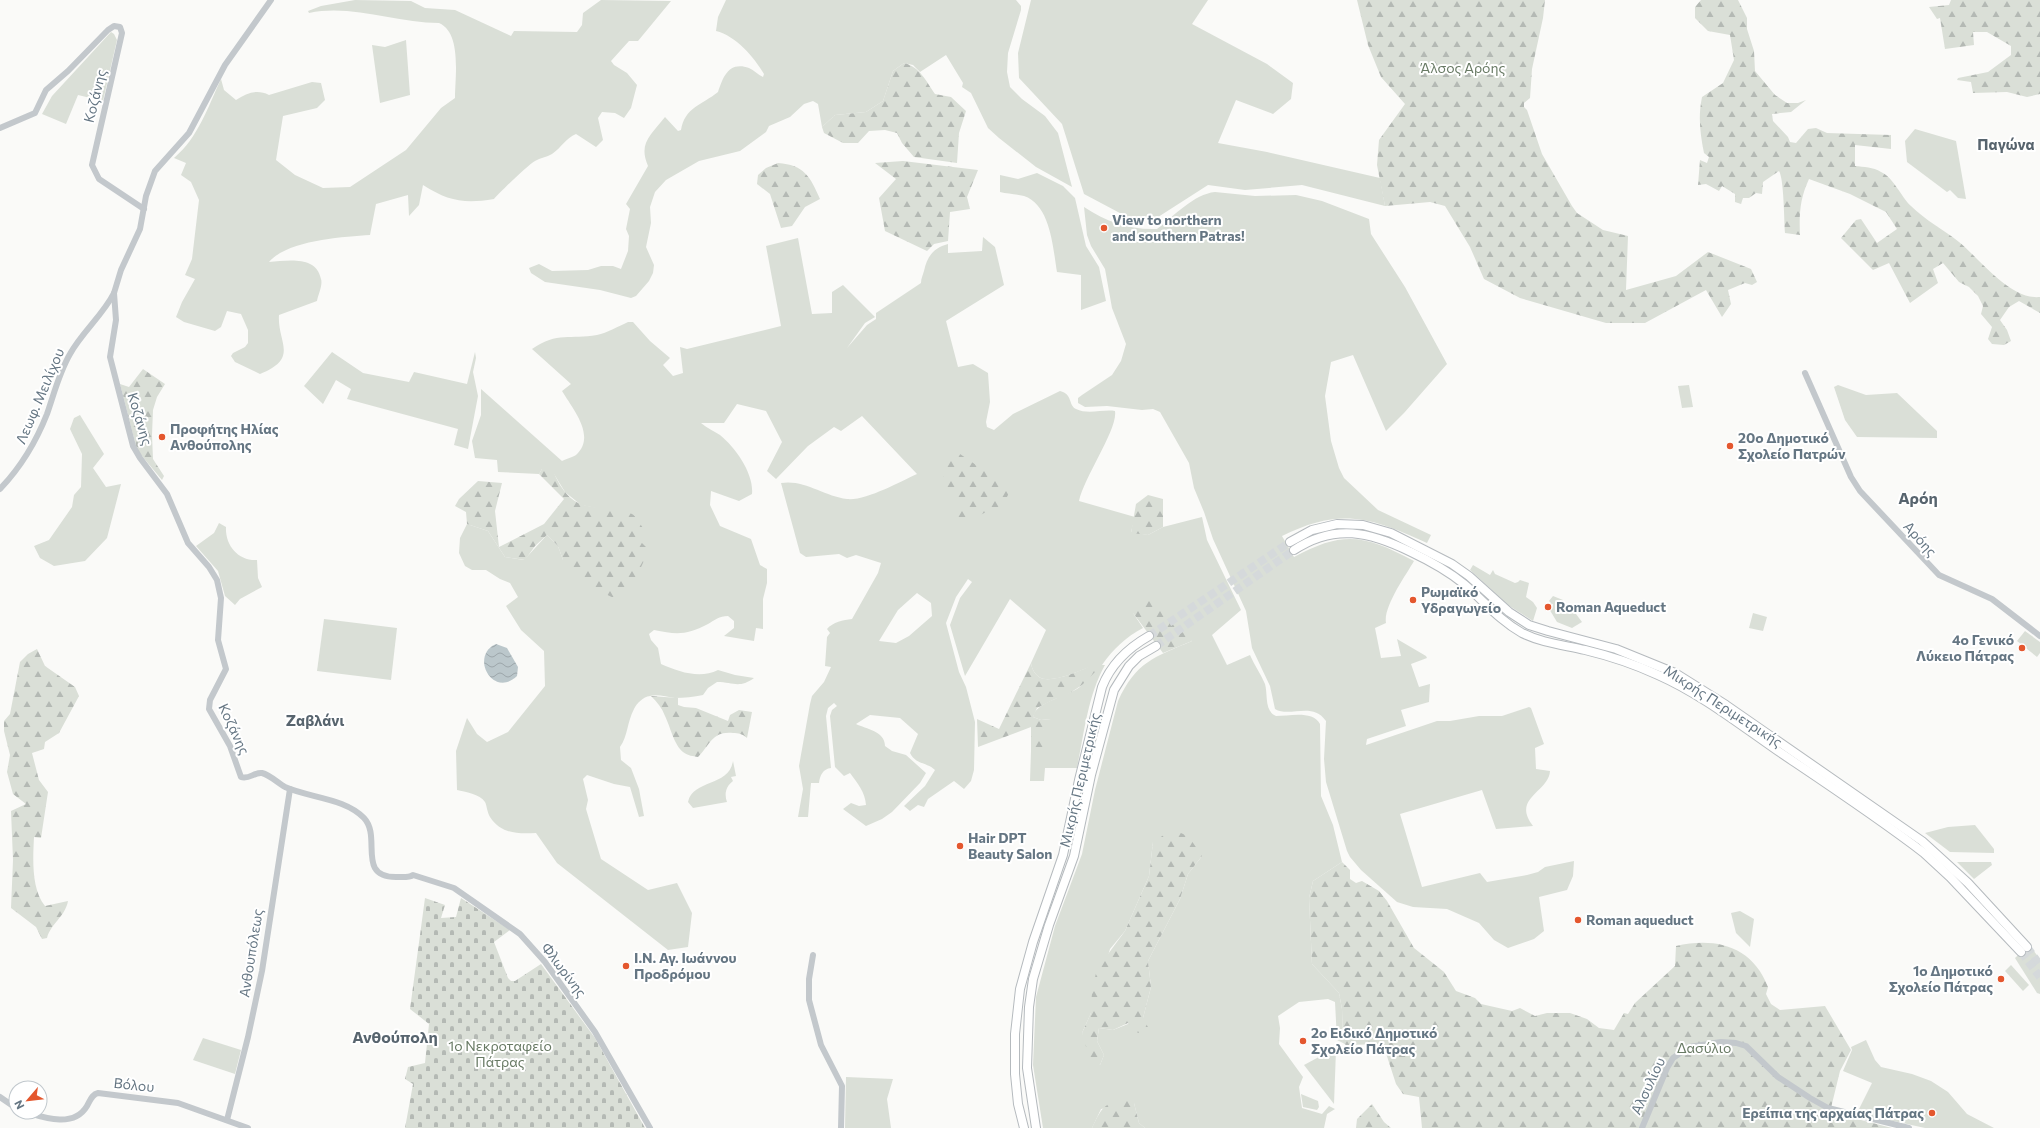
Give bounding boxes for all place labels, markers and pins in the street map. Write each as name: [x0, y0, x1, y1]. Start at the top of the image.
place label: View to northern and southern Patras!: [1112, 211, 1245, 244]
marker: View to northern and southern Patras!: [1099, 223, 1109, 233]
place label: Προφήτης Ηλίας Ανθούπολης: [170, 420, 279, 453]
place label: 20ο Δημοτικό Σχολείο Πατρών: [1738, 429, 1846, 462]
marker: Προφήτης Ηλίας Ανθούπολης: [157, 432, 167, 442]
marker: 20ο Δημοτικό Σχολείο Πατρών: [1725, 441, 1735, 451]
place label: Ρωμαϊκό Υδραγωγείο: [1421, 583, 1501, 616]
marker: Ρωμαϊκό Υδραγωγείο: [1408, 595, 1418, 605]
place label: Roman Aqueduct: [1556, 598, 1666, 615]
marker: Roman Aqueduct: [1543, 602, 1553, 612]
place label: 4ο Γενικό Λύκειο Πάτρας: [1916, 631, 2014, 664]
marker: 4ο Γενικό Λύκειο Πάτρας: [2017, 643, 2027, 653]
place label: Hair DPT Beauty Salon: [968, 829, 1052, 862]
marker: Hair DPT Beauty Salon: [955, 841, 965, 851]
place label: Roman aqueduct: [1586, 911, 1694, 928]
marker: Roman aqueduct: [1573, 915, 1583, 925]
place label: Ι.Ν. Αγ. Ιωάννου Προδρόμου: [634, 949, 737, 982]
marker: Ι.Ν. Αγ. Ιωάννου Προδρόμου: [621, 961, 631, 971]
place label: 1ο Δημοτικό Σχολείο Πάτρας: [1889, 962, 1993, 995]
marker: 1ο Δημοτικό Σχολείο Πάτρας: [1996, 974, 2006, 984]
place label: 2ο Ειδικό Δημοτικό Σχολείο Πάτρας: [1311, 1024, 1437, 1057]
marker: 2ο Ειδικό Δημοτικό Σχολείο Πάτρας: [1298, 1036, 1308, 1046]
place label: Ερείπια της αρχαίας Πάτρας: [1742, 1104, 1924, 1121]
marker: Ερείπια της αρχαίας Πάτρας: [1927, 1108, 1937, 1118]

